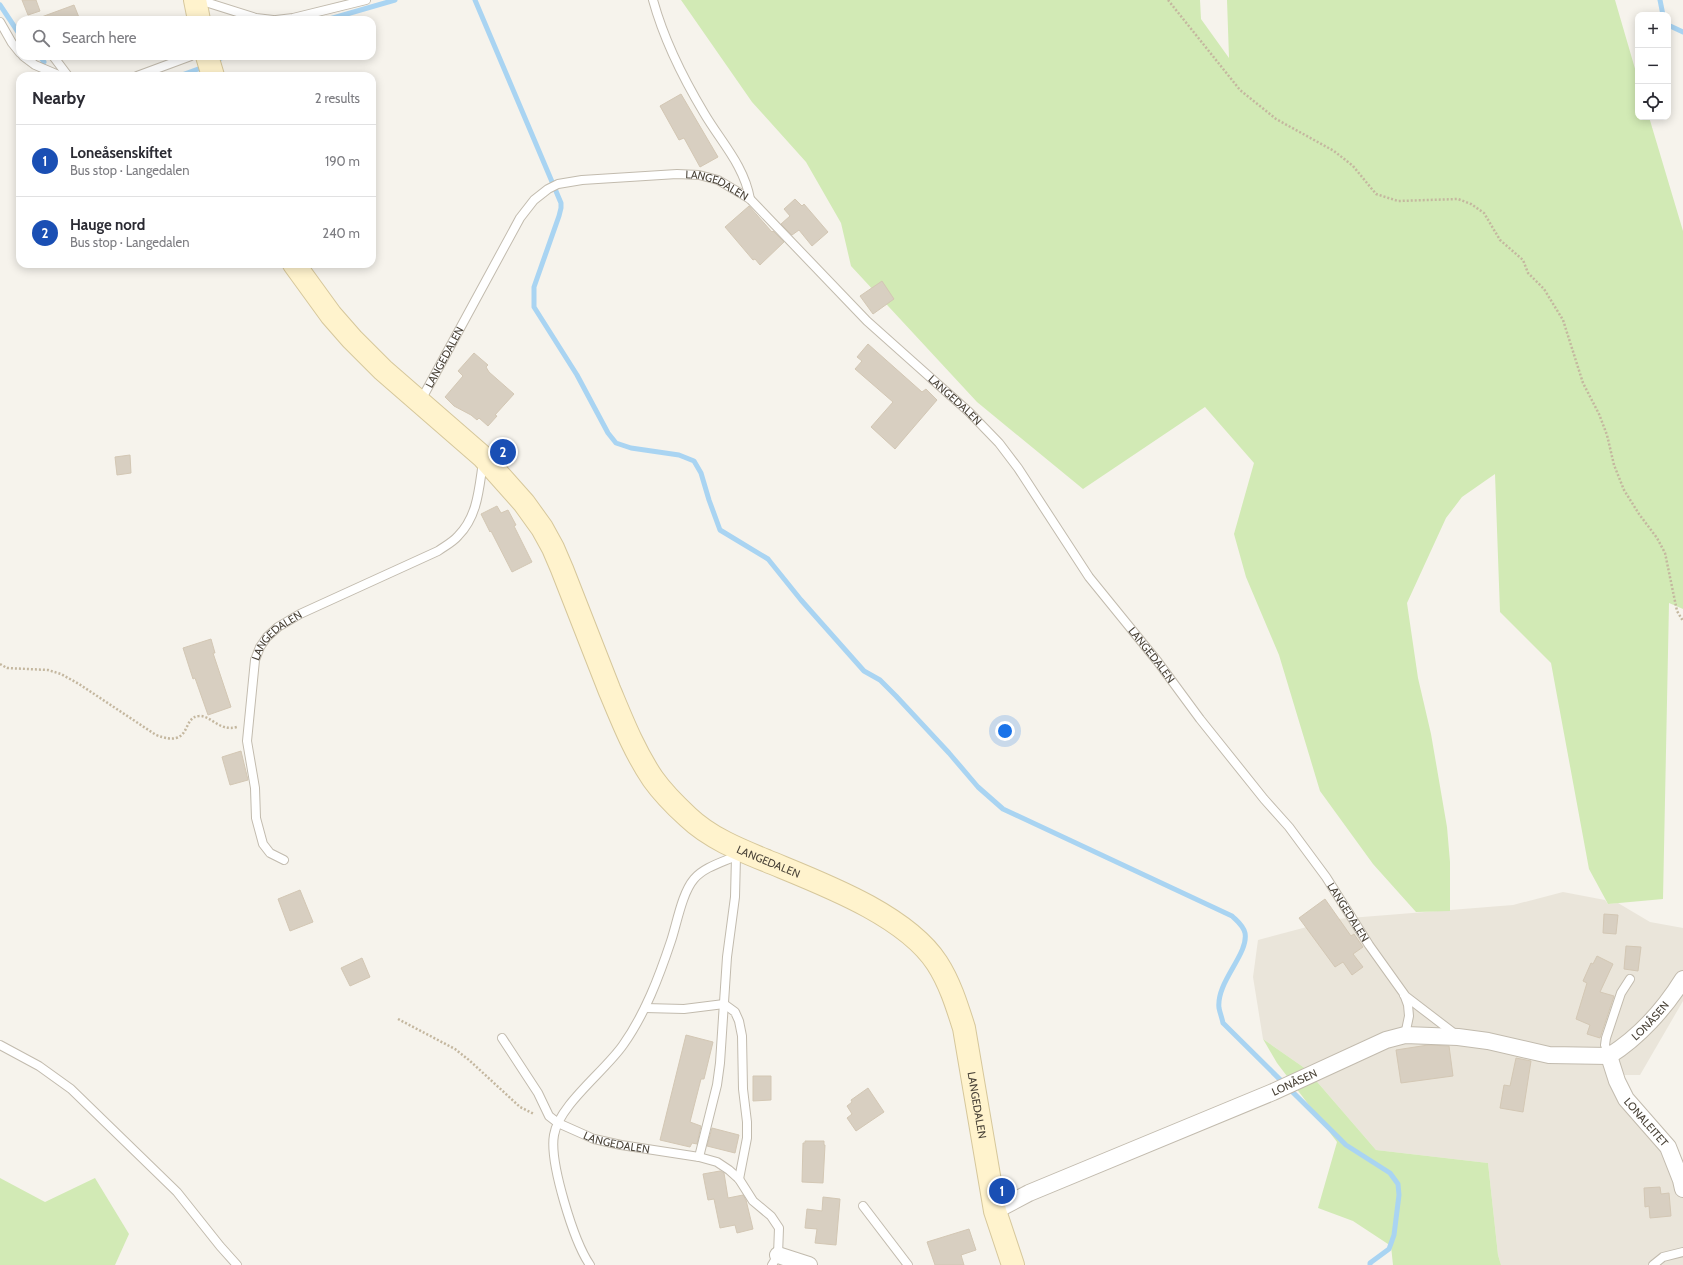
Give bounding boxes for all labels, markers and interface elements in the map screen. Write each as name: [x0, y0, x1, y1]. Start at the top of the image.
map controls: [1635, 12, 1671, 120]
button: +: [1635, 12, 1671, 48]
search box: [16, 16, 376, 60]
icon: search: [30, 27, 52, 49]
text: Search here: [62, 29, 137, 47]
button: −: [1635, 48, 1671, 84]
button: locate: [1635, 84, 1671, 120]
text: Nearby: [32, 88, 85, 108]
text: 2 results: [315, 90, 360, 106]
text: Loneåsenskiftet: [70, 144, 172, 162]
text: 1: [43, 153, 47, 169]
text: 190 m: [325, 153, 360, 169]
text: Bus stop · Langedalen: [70, 162, 189, 178]
street label: LANGEDALEN: [685, 167, 751, 204]
text: Hauge nord: [70, 216, 145, 234]
text: 2: [42, 225, 48, 241]
text: 240 m: [322, 225, 360, 241]
text: Bus stop · Langedalen: [70, 234, 189, 250]
street label: LANGEDALEN: [422, 324, 467, 390]
street label: LANGEDALEN: [925, 372, 985, 428]
pin: 2: [490, 437, 516, 467]
street label: LANGEDALEN: [249, 607, 305, 662]
street label: LANGEDALEN: [1125, 624, 1178, 686]
your location: [995, 721, 1015, 741]
street label: LANGEDALEN: [735, 842, 802, 881]
street label: LANGEDALEN: [1324, 880, 1372, 944]
street label: LONÅSEN: [1629, 998, 1672, 1043]
street label: LONÅSEN: [1269, 1066, 1319, 1099]
street label: LANGEDALEN: [965, 1071, 990, 1140]
street label: LONALEITET: [1621, 1095, 1671, 1150]
street label: LANGEDALEN: [581, 1128, 651, 1156]
pin: 1: [989, 1176, 1015, 1206]

